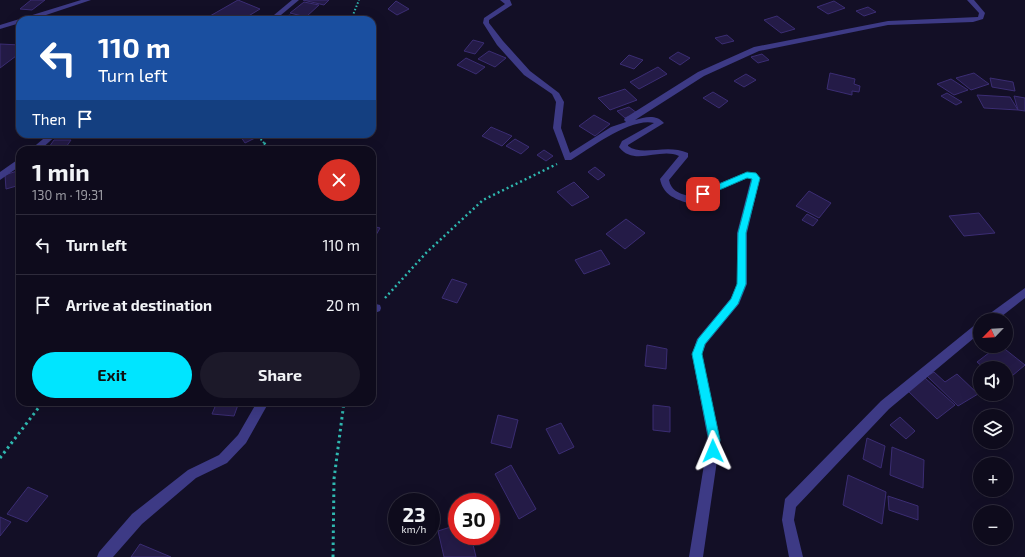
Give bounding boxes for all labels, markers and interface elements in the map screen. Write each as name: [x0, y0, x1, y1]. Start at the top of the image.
text: 110 m: [98, 30, 171, 64]
icon: left: [32, 32, 84, 84]
text: Turn left: [98, 64, 168, 86]
icon: arrive: [74, 108, 96, 130]
text: Then: [32, 110, 66, 128]
text: 1 min: [32, 157, 90, 186]
button: close: [318, 159, 360, 201]
pin: [686, 177, 720, 211]
icon: arrive: [692, 183, 714, 205]
text: 130 m · 19:31: [32, 187, 103, 203]
icon: left: [32, 234, 54, 256]
text: Turn left: [66, 236, 127, 254]
text: 110 m: [323, 236, 360, 254]
icon: arrive: [32, 294, 54, 316]
text: Arrive at destination: [66, 296, 212, 314]
text: 20 m: [326, 296, 360, 314]
north arrow: [973, 313, 1013, 353]
map controls: [973, 313, 1013, 545]
button: Exit: [32, 352, 192, 398]
button: Share: [200, 352, 360, 398]
button: sound: [973, 361, 1013, 401]
button: layers: [973, 409, 1013, 449]
position arrow: [692, 430, 734, 472]
button: +: [973, 457, 1013, 497]
speed limit sign: 30: [448, 493, 500, 545]
text: 23: [403, 502, 425, 526]
button: −: [973, 505, 1013, 545]
text: km/h: [402, 523, 426, 535]

